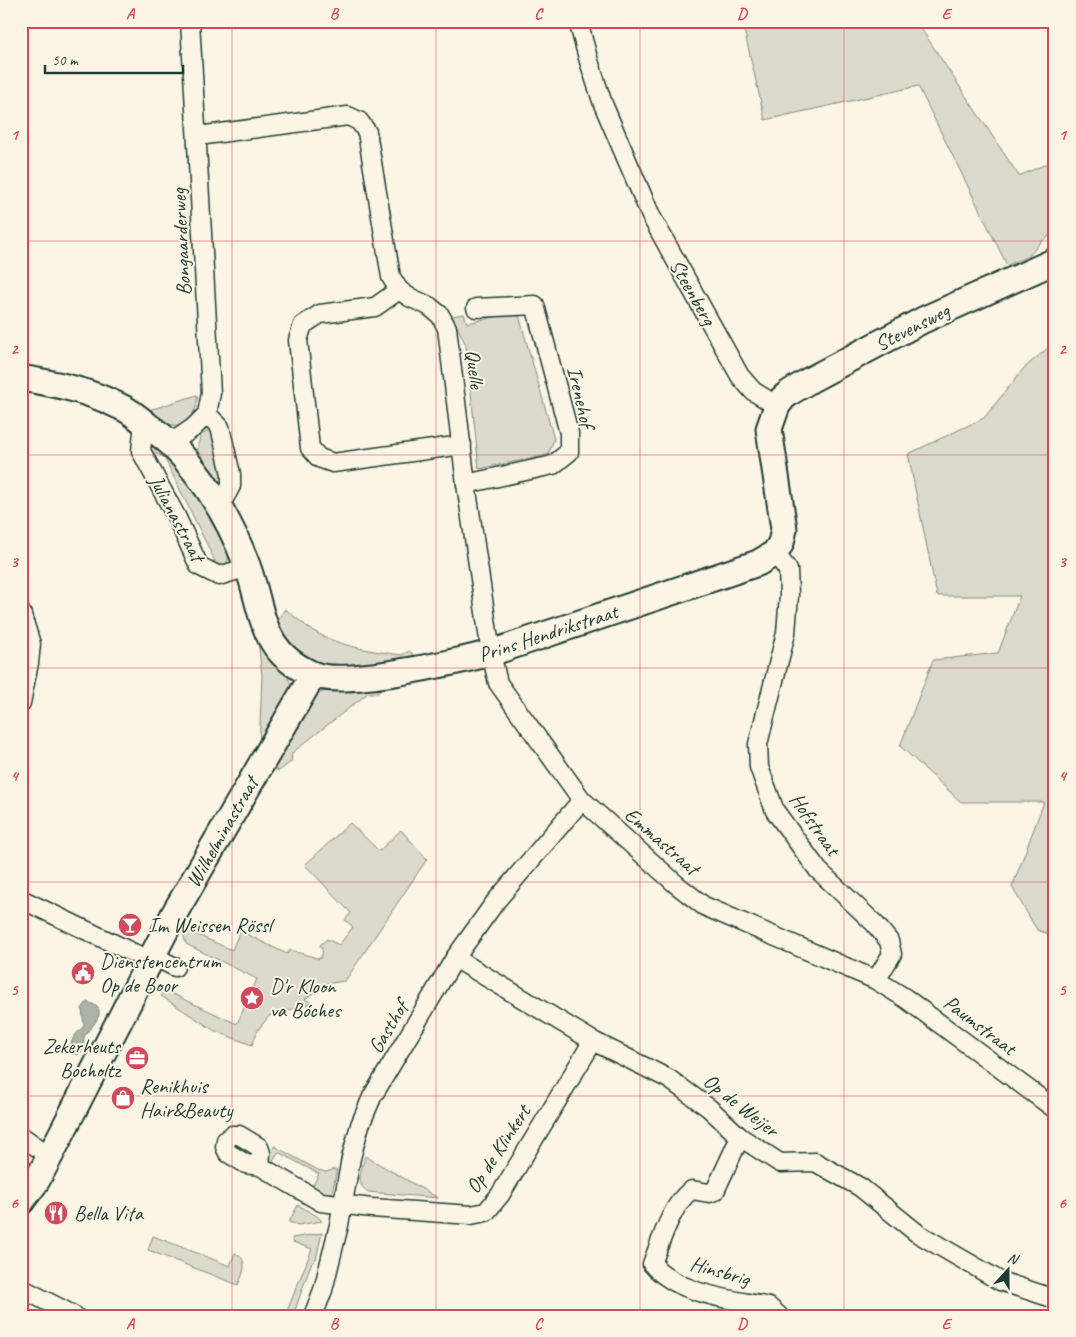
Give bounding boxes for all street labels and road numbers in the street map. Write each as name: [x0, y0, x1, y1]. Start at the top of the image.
street label: Bongaarderweg: [165, 186, 197, 296]
street label: Steenberg: [664, 254, 723, 331]
street label: Stevensweg: [870, 297, 955, 357]
street label: Quelle: [460, 348, 490, 391]
street label: Irenehof: [561, 364, 602, 435]
street label: Julianastraat: [143, 469, 212, 568]
street label: Prins Hendrikstraat: [475, 598, 623, 668]
street label: Wilhelminastraat: [180, 770, 266, 892]
street label: Hofstraat: [784, 787, 847, 862]
street label: Emmastraat: [619, 801, 707, 883]
street label: Paumstraat: [939, 989, 1023, 1062]
street label: Gasthof: [362, 992, 416, 1058]
street label: Op de Weijer: [698, 1068, 786, 1144]
street label: Op de Klinkert: [460, 1098, 537, 1198]
street label: Hinsbrig: [687, 1250, 754, 1292]

